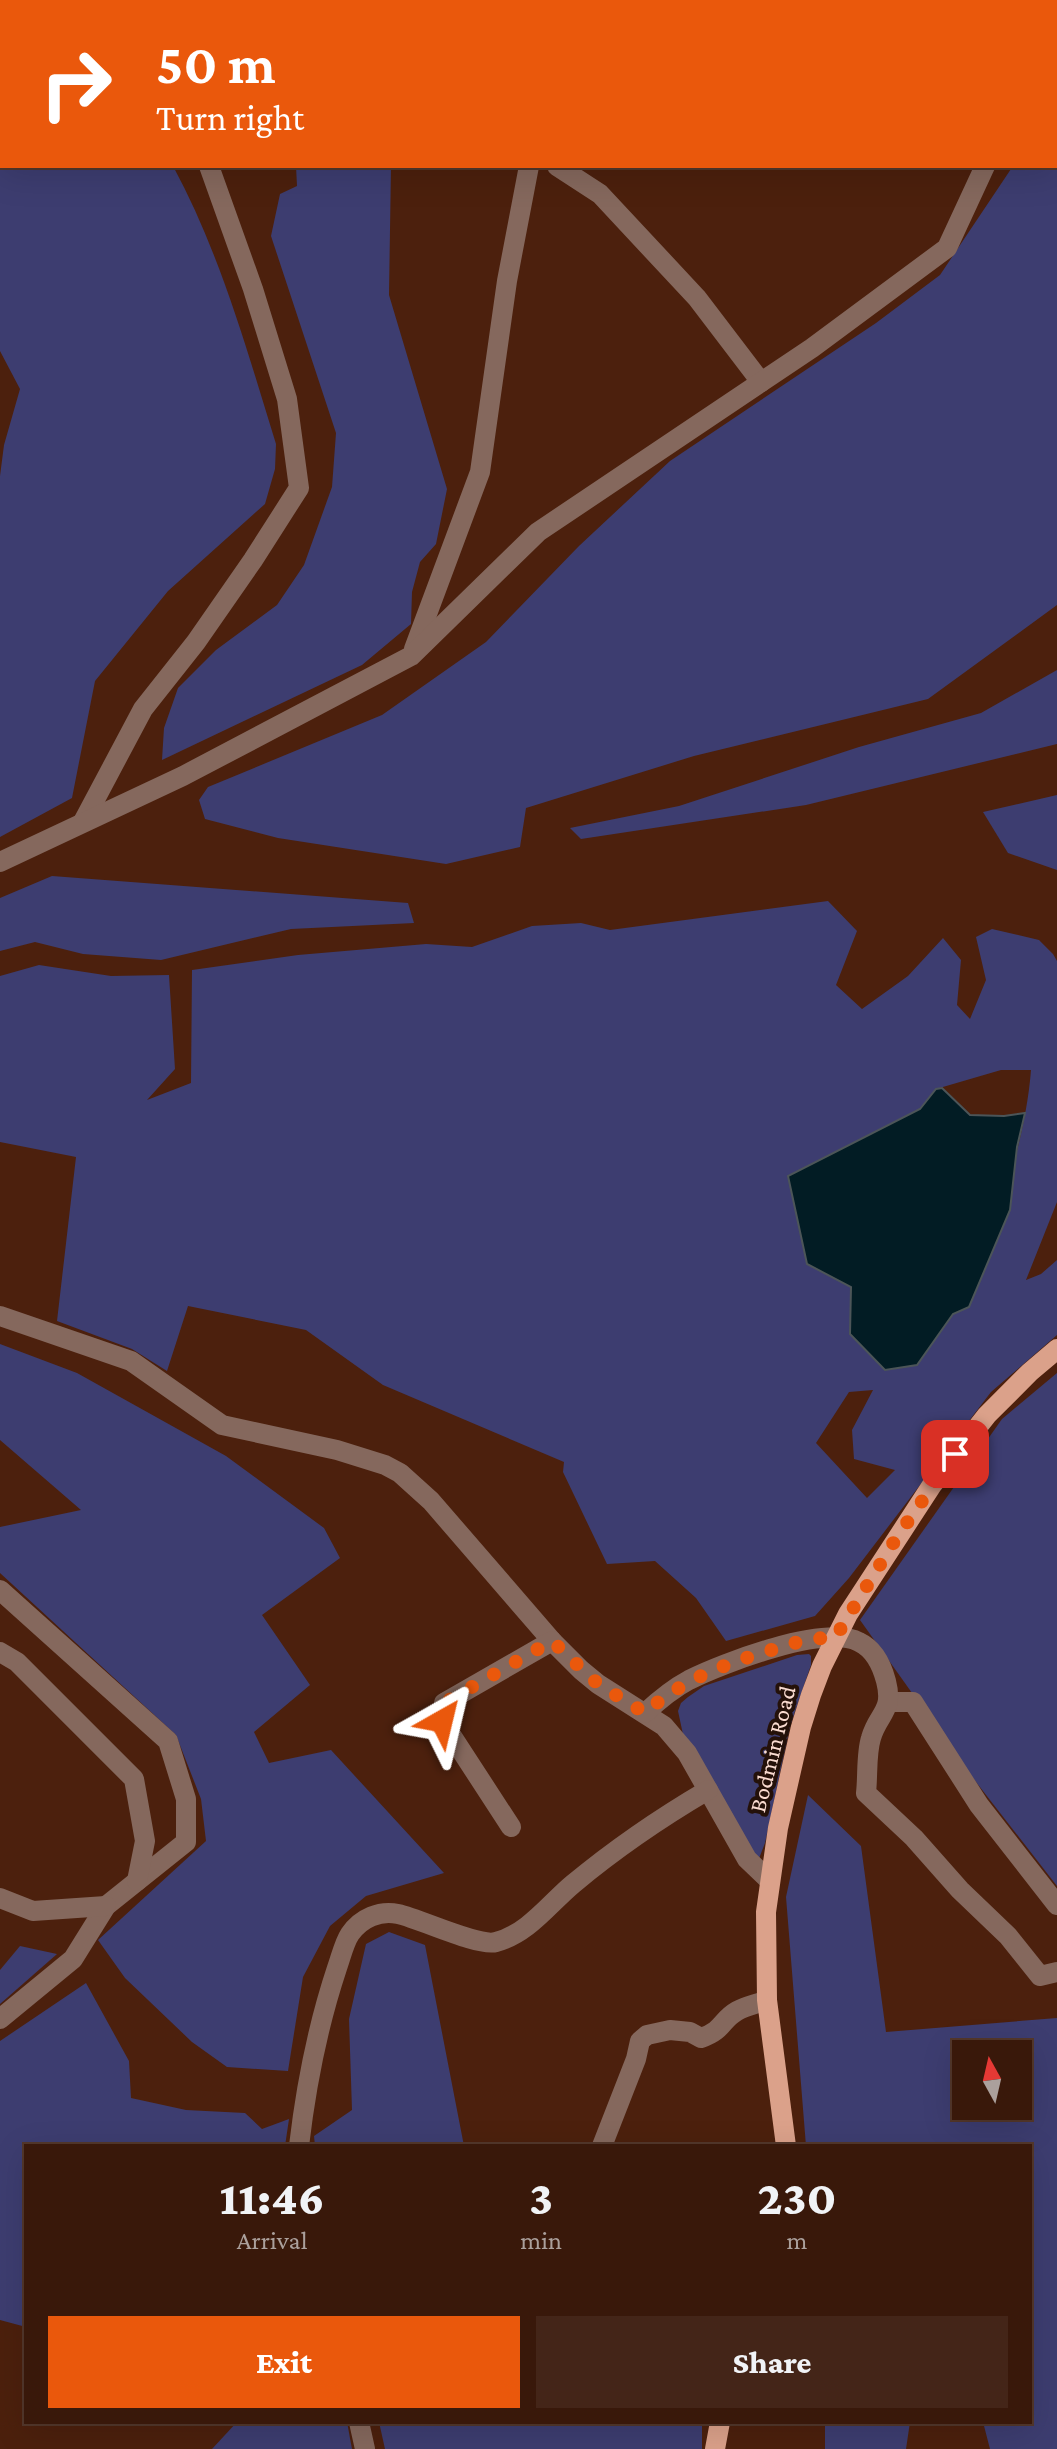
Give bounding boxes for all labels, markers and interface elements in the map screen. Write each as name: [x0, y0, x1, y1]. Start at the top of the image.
icon: right: [24, 32, 128, 136]
text: 50 m: [156, 33, 276, 95]
text: Turn right: [156, 98, 304, 138]
pin: [921, 1420, 989, 1488]
icon: arrive: [933, 1432, 977, 1476]
position arrow: [400, 1679, 484, 1763]
street label: Bodmin Road: [743, 1683, 801, 1815]
north arrow: [952, 2040, 1032, 2120]
map controls: [952, 2040, 1032, 2120]
text: 11:46: [220, 2171, 325, 2224]
text: 3: [529, 2171, 553, 2224]
text: 230: [758, 2171, 836, 2224]
text: Arrival: [237, 2226, 307, 2255]
text: min: [520, 2226, 562, 2255]
text: m: [786, 2226, 807, 2255]
button: Exit: [48, 2316, 520, 2408]
button: Share: [536, 2316, 1008, 2408]

